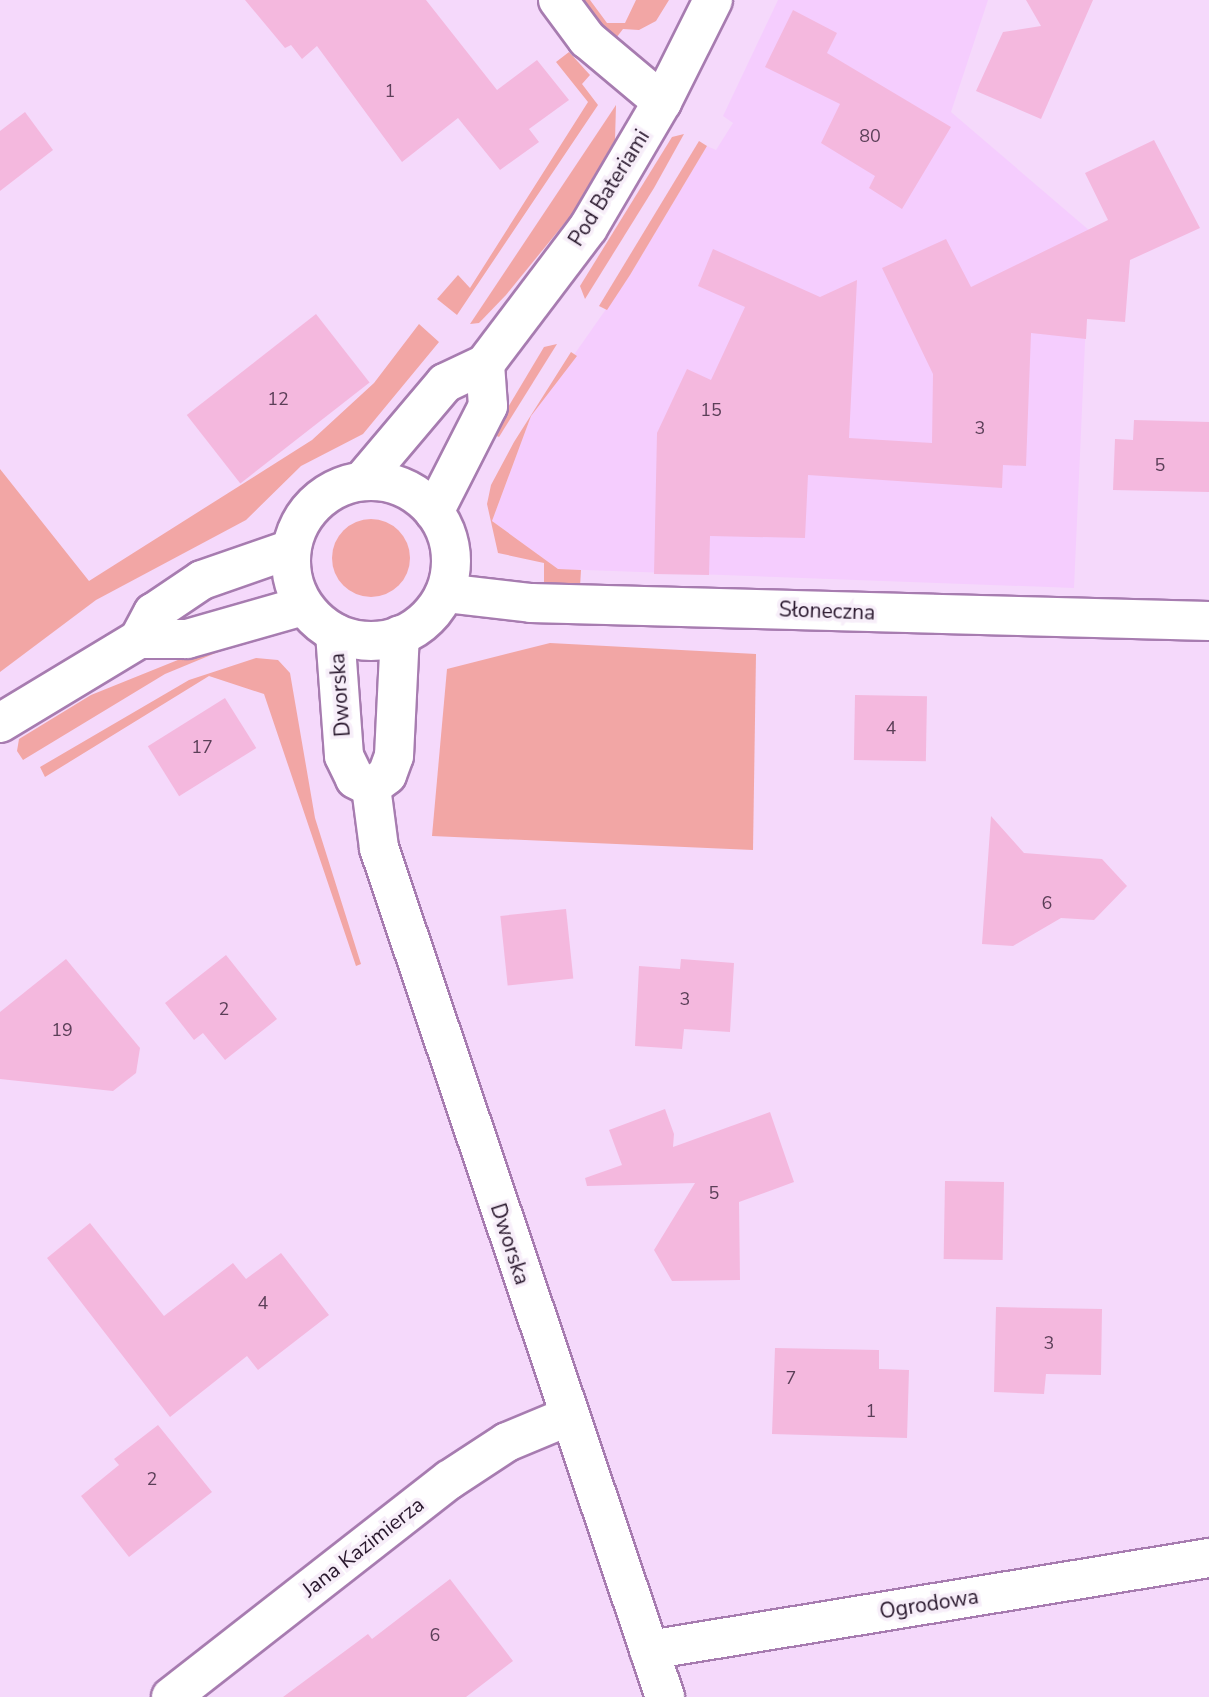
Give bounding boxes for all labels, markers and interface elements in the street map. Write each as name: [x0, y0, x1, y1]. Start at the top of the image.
house number: 1: [385, 80, 395, 102]
street label: Pod Bateriami: [563, 125, 655, 251]
house number: 80: [859, 125, 881, 147]
house number: 12: [267, 388, 289, 410]
house number: 15: [700, 399, 722, 421]
house number: 3: [975, 417, 985, 439]
house number: 5: [1155, 454, 1165, 476]
street label: Słoneczna: [778, 597, 876, 625]
street label: Dworska: [325, 652, 355, 738]
house number: 4: [886, 717, 896, 739]
house number: 17: [191, 736, 213, 758]
house number: 6: [1042, 892, 1052, 914]
house number: 3: [680, 988, 690, 1010]
house number: 2: [219, 998, 229, 1020]
house number: 19: [51, 1019, 73, 1041]
house number: 5: [709, 1182, 719, 1204]
street label: Dworska: [485, 1200, 535, 1288]
house number: 4: [258, 1292, 268, 1314]
house number: 3: [1044, 1332, 1054, 1354]
house number: 7: [786, 1367, 796, 1389]
house number: 1: [866, 1400, 876, 1422]
house number: 2: [147, 1468, 157, 1490]
street label: Jana Kazimierza: [297, 1492, 429, 1602]
street label: Ogrodowa: [878, 1584, 980, 1624]
house number: 6: [430, 1624, 440, 1646]

